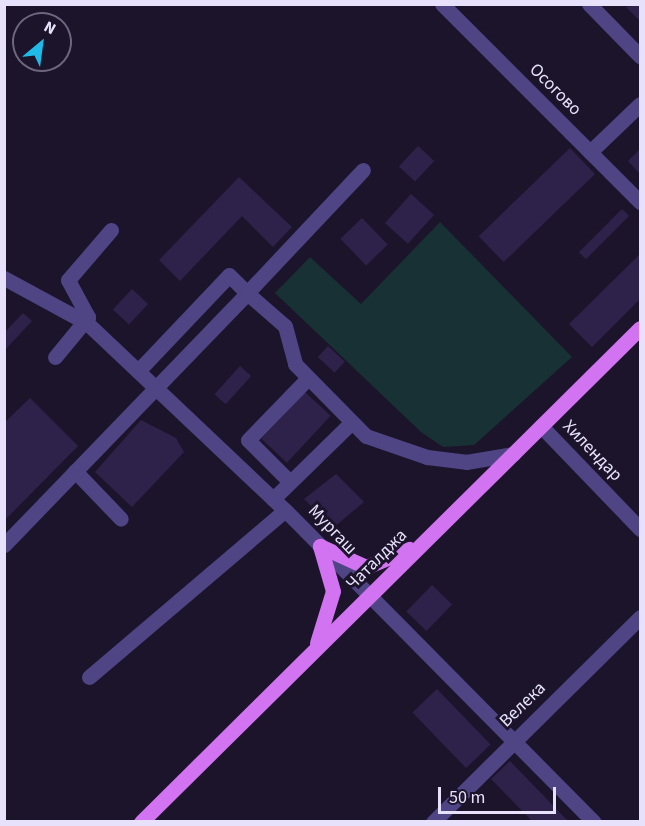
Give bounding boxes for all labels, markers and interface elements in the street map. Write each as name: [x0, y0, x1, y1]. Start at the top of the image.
north arrow: [12, 12, 72, 72]
text: N: [40, 16, 60, 40]
street label: Осогово: [524, 59, 586, 121]
street label: Хилендар: [558, 416, 626, 486]
street label: Мургаш: [303, 501, 361, 559]
street label: Чаталджа: [342, 525, 412, 595]
street label: Велека: [495, 678, 551, 732]
scale bar: [441, 775, 560, 813]
text: 50 m: [449, 785, 485, 810]

